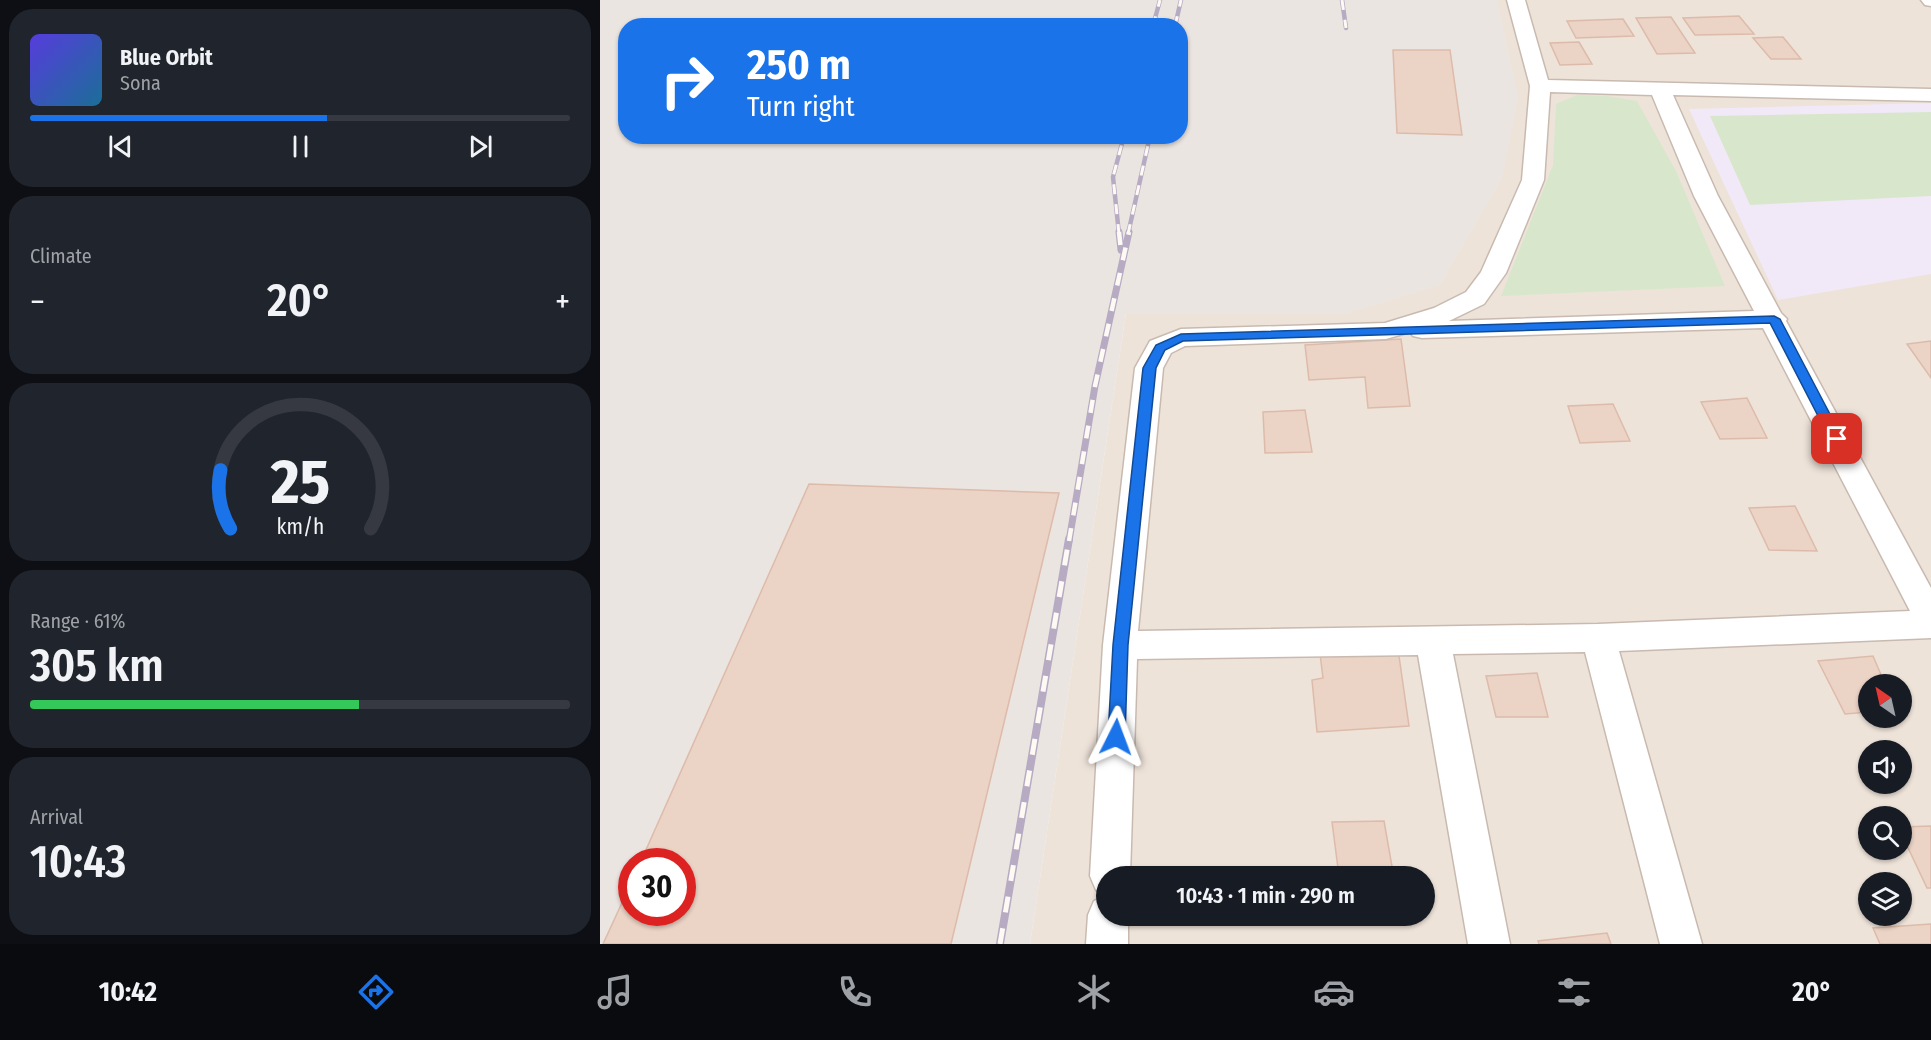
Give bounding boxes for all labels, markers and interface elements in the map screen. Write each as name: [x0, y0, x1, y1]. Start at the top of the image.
text: 250 m: [747, 40, 851, 90]
icon: right: [648, 42, 726, 120]
text: Blue Orbit: [120, 44, 213, 71]
text: Sona: [120, 71, 161, 95]
text: Turn right: [747, 91, 855, 123]
icon: previous: [104, 130, 137, 163]
icon: pause: [284, 130, 317, 163]
icon: next: [464, 130, 497, 163]
text: Climate: [30, 244, 92, 268]
text: 20°: [267, 274, 333, 328]
text: −: [30, 282, 45, 322]
text: +: [555, 282, 570, 322]
pin: [1811, 413, 1862, 464]
icon: arrive: [1820, 422, 1853, 455]
text: 25: [269, 445, 330, 520]
text: km/h: [276, 514, 324, 540]
text: Range · 61%: [30, 609, 125, 633]
text: 305 km: [30, 639, 164, 693]
north arrow: [1858, 674, 1912, 728]
map controls: [1858, 674, 1912, 926]
position arrow: [1084, 705, 1148, 769]
button: sound: [1858, 740, 1912, 794]
text: Arrival: [30, 805, 83, 829]
button: search: [1858, 806, 1912, 860]
text: 10:43: [30, 835, 126, 889]
speed limit sign: 30: [618, 848, 696, 926]
button: layers: [1858, 872, 1912, 926]
text: 10:43 · 1 min · 290 m: [1176, 882, 1355, 909]
icon: directions: [355, 971, 397, 1013]
icon: music: [594, 971, 636, 1013]
icon: phone: [834, 971, 876, 1013]
icon: climate: [1073, 971, 1115, 1013]
icon: car: [1313, 971, 1355, 1013]
icon: filters: [1553, 971, 1595, 1013]
text: 10:42: [99, 976, 157, 1008]
text: 20°: [1792, 976, 1832, 1008]

